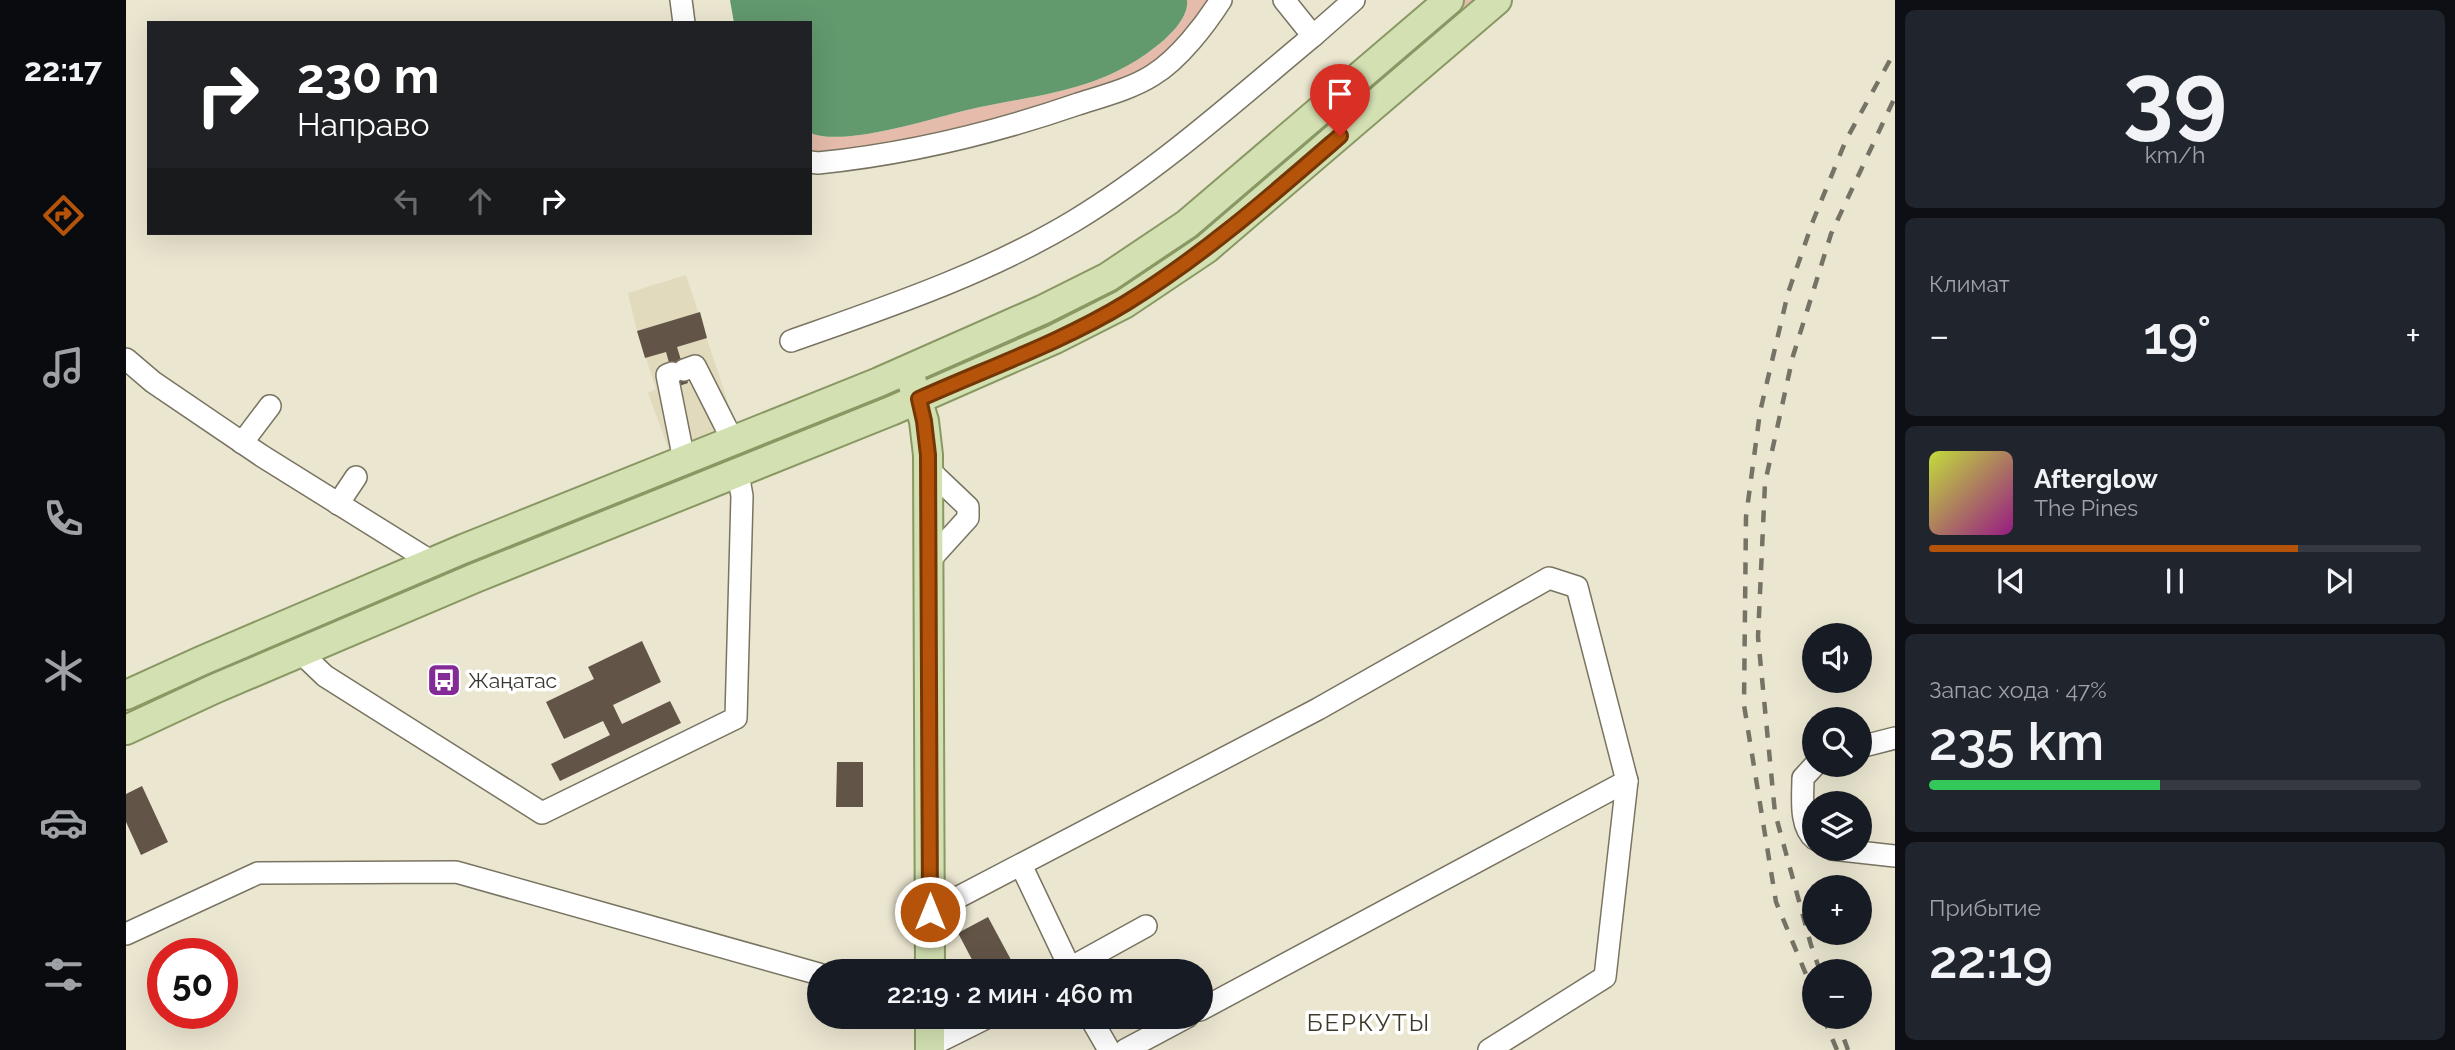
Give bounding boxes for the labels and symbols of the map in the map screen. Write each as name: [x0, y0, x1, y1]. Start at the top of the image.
pin: [1310, 64, 1370, 136]
bus stop icon: Жаңатас: [425, 661, 463, 699]
place label: Жаңатас: [468, 668, 557, 693]
position arrow: [893, 875, 967, 949]
speed limit sign: 50: [147, 938, 238, 1029]
district label: БЕРКУТЫ: [1307, 1008, 1431, 1037]

